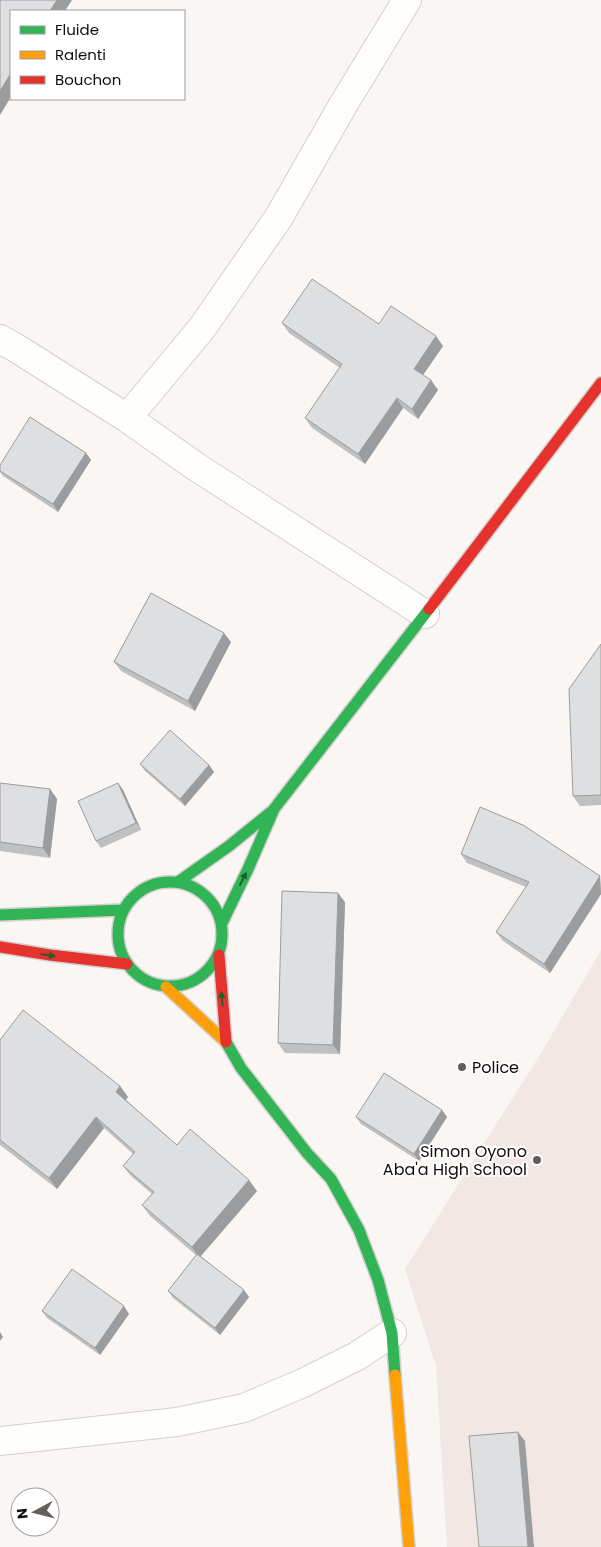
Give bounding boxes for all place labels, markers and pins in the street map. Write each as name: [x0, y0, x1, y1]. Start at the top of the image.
place label: Police: [472, 1056, 519, 1079]
marker: Police: [456, 1061, 468, 1073]
place label: Simon Oyono Aba'a High School: [383, 1140, 527, 1181]
marker: Simon Oyono Aba'a High School: [531, 1154, 543, 1166]

